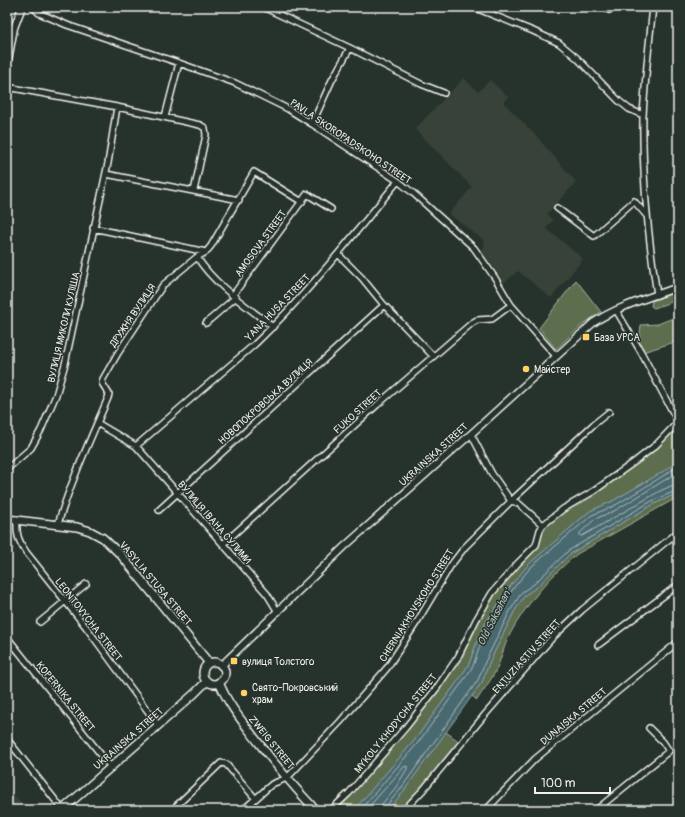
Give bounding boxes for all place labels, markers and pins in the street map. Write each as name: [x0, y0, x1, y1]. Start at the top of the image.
marker: База УРСА: [581, 332, 591, 342]
place label: База УРСА: [594, 332, 640, 344]
marker: Майстер: [521, 364, 531, 374]
place label: Майстер: [534, 364, 570, 376]
marker: вулиця Толстого: [229, 656, 239, 666]
place label: вулиця Толстого: [242, 656, 315, 668]
place label: Свято-Покровський храм: [252, 682, 338, 706]
marker: Свято-Покровський храм: [239, 688, 249, 698]

